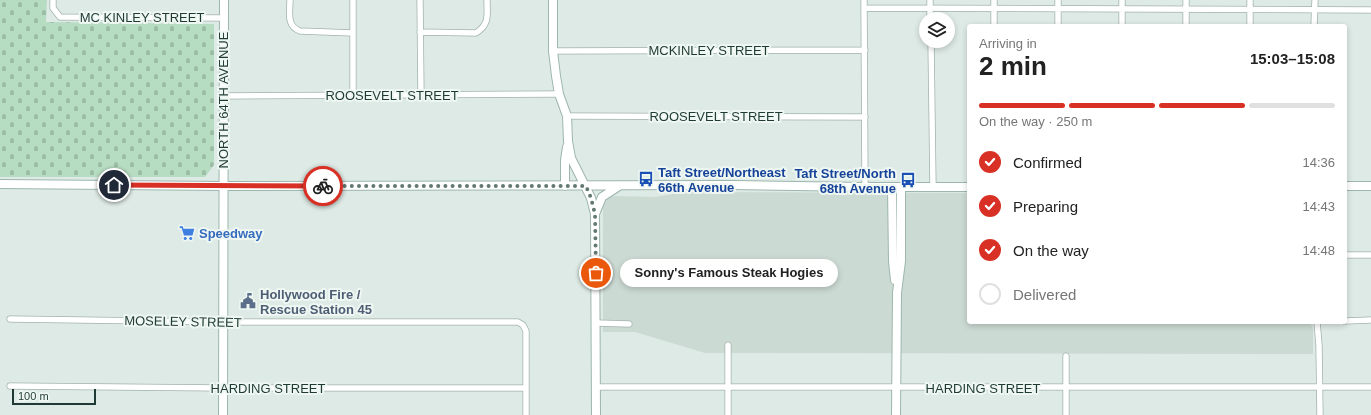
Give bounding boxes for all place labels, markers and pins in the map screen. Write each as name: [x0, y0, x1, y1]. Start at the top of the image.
place label: Taft Street/Northeast 66th Avenue: [658, 165, 786, 195]
place label: Taft Street/North 68th Avenue: [794, 166, 896, 196]
pin: [97, 168, 131, 202]
bus stop icon: Taft Street/Northeast 66th Avenue: [637, 170, 655, 188]
bus stop icon: Taft Street/North 68th Avenue: [899, 171, 917, 189]
supermarket icon: Speedway: [178, 224, 196, 242]
place label: Speedway: [199, 226, 263, 241]
pin: [579, 256, 613, 290]
callout: Sonny's Famous Steak Hogies: [620, 259, 838, 287]
place label: Hollywood Fire / Rescue Station 45: [260, 287, 372, 317]
public building icon: Hollywood Fire / Rescue Station 45: [239, 292, 257, 310]

